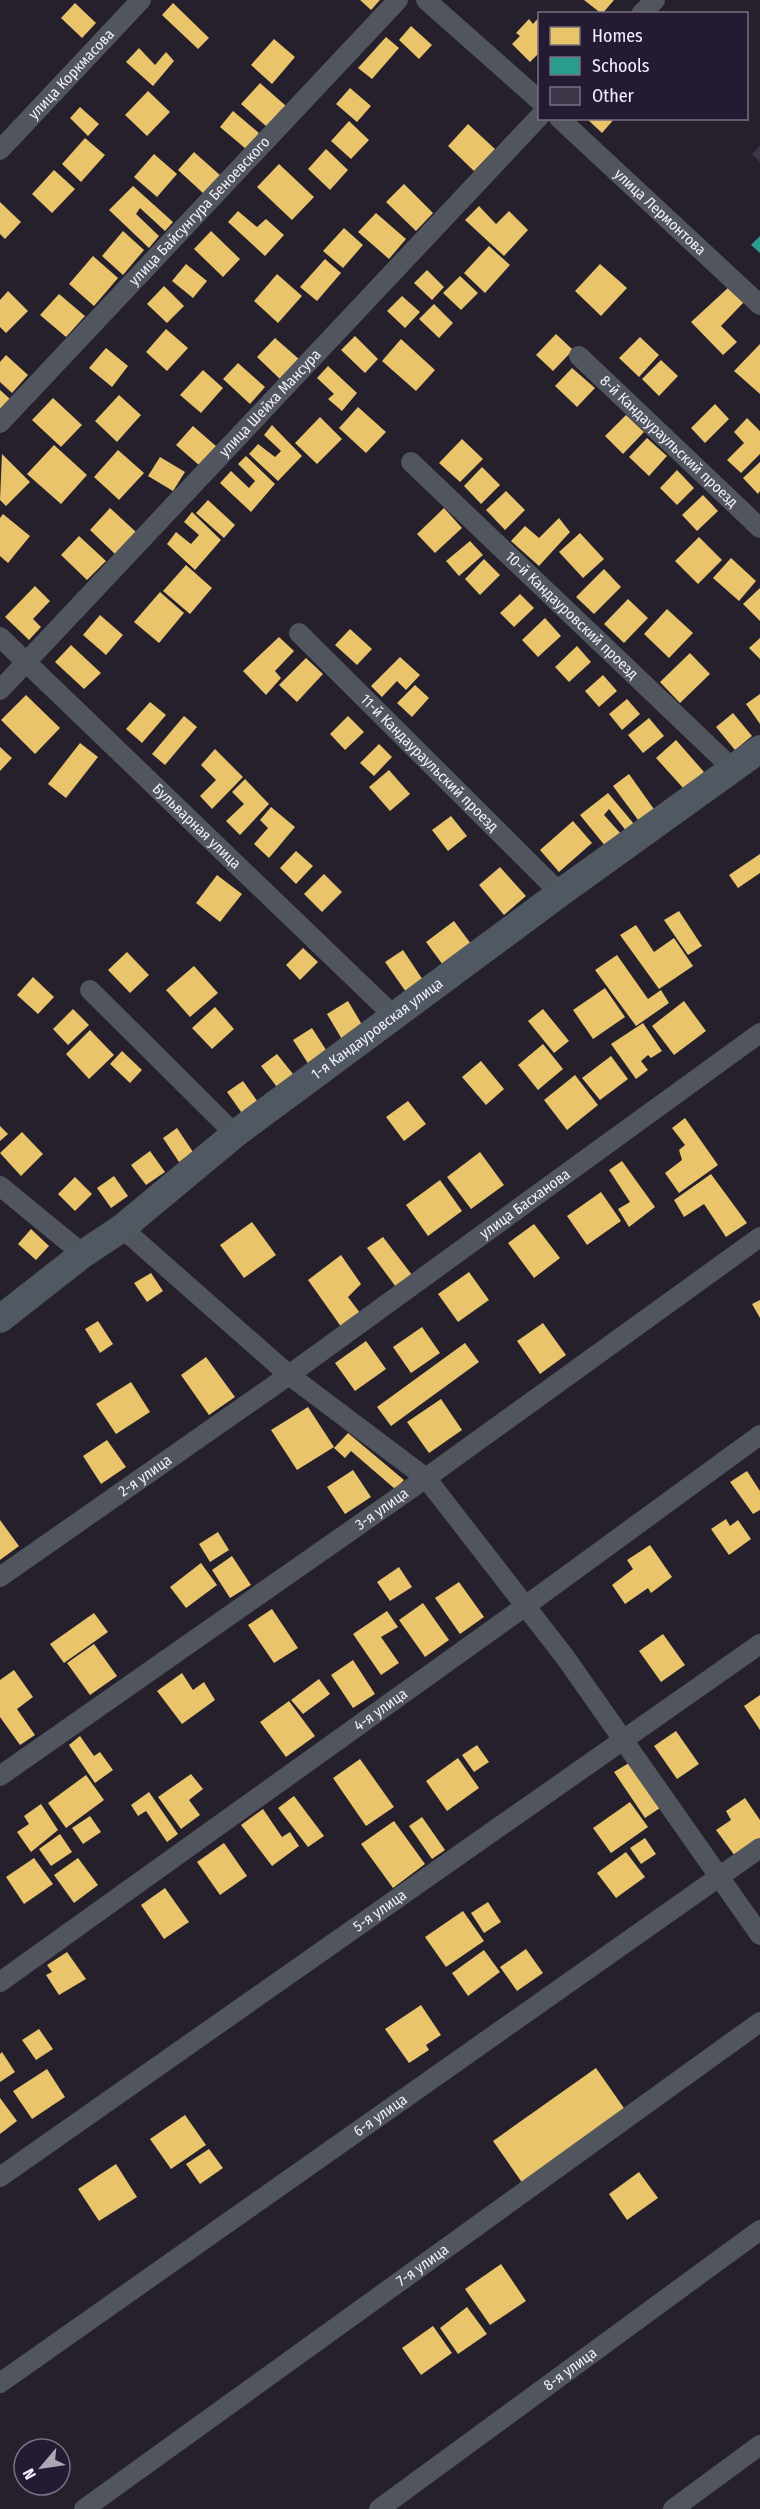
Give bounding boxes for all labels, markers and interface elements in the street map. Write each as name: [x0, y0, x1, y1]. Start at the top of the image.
legend: [538, 12, 748, 120]
street label: улица Коркмасова: [25, 25, 118, 123]
text: Homes: [592, 25, 643, 47]
text: Schools: [592, 55, 650, 77]
text: Other: [592, 85, 635, 107]
street label: улица Байсунгура Беноевского: [125, 133, 274, 289]
street label: улица Лермонтова: [610, 165, 710, 259]
street label: улица Шейха Мансура: [215, 346, 325, 460]
street label: 8-й Кандаураульский проезд: [596, 372, 742, 511]
street label: 10-й Кандауровский проезд: [501, 548, 642, 683]
street label: 11-й Кандаураульский проезд: [357, 690, 502, 835]
street label: Бульварная улица: [149, 780, 245, 873]
street label: 1-я Кандауровская улица: [308, 974, 446, 1083]
street label: улица Басханова: [476, 1165, 573, 1243]
street label: 2-я улица: [115, 1451, 175, 1500]
street label: 3-я улица: [352, 1484, 412, 1534]
street label: 4-я улица: [350, 1685, 411, 1735]
street label: 5-я улица: [350, 1886, 410, 1935]
street label: 6-я улица: [350, 2090, 411, 2140]
street label: 7-я улица: [393, 2240, 452, 2290]
street label: 8-я улица: [540, 2344, 600, 2394]
north arrow: [12, 2437, 72, 2497]
text: N: [19, 2465, 40, 2483]

